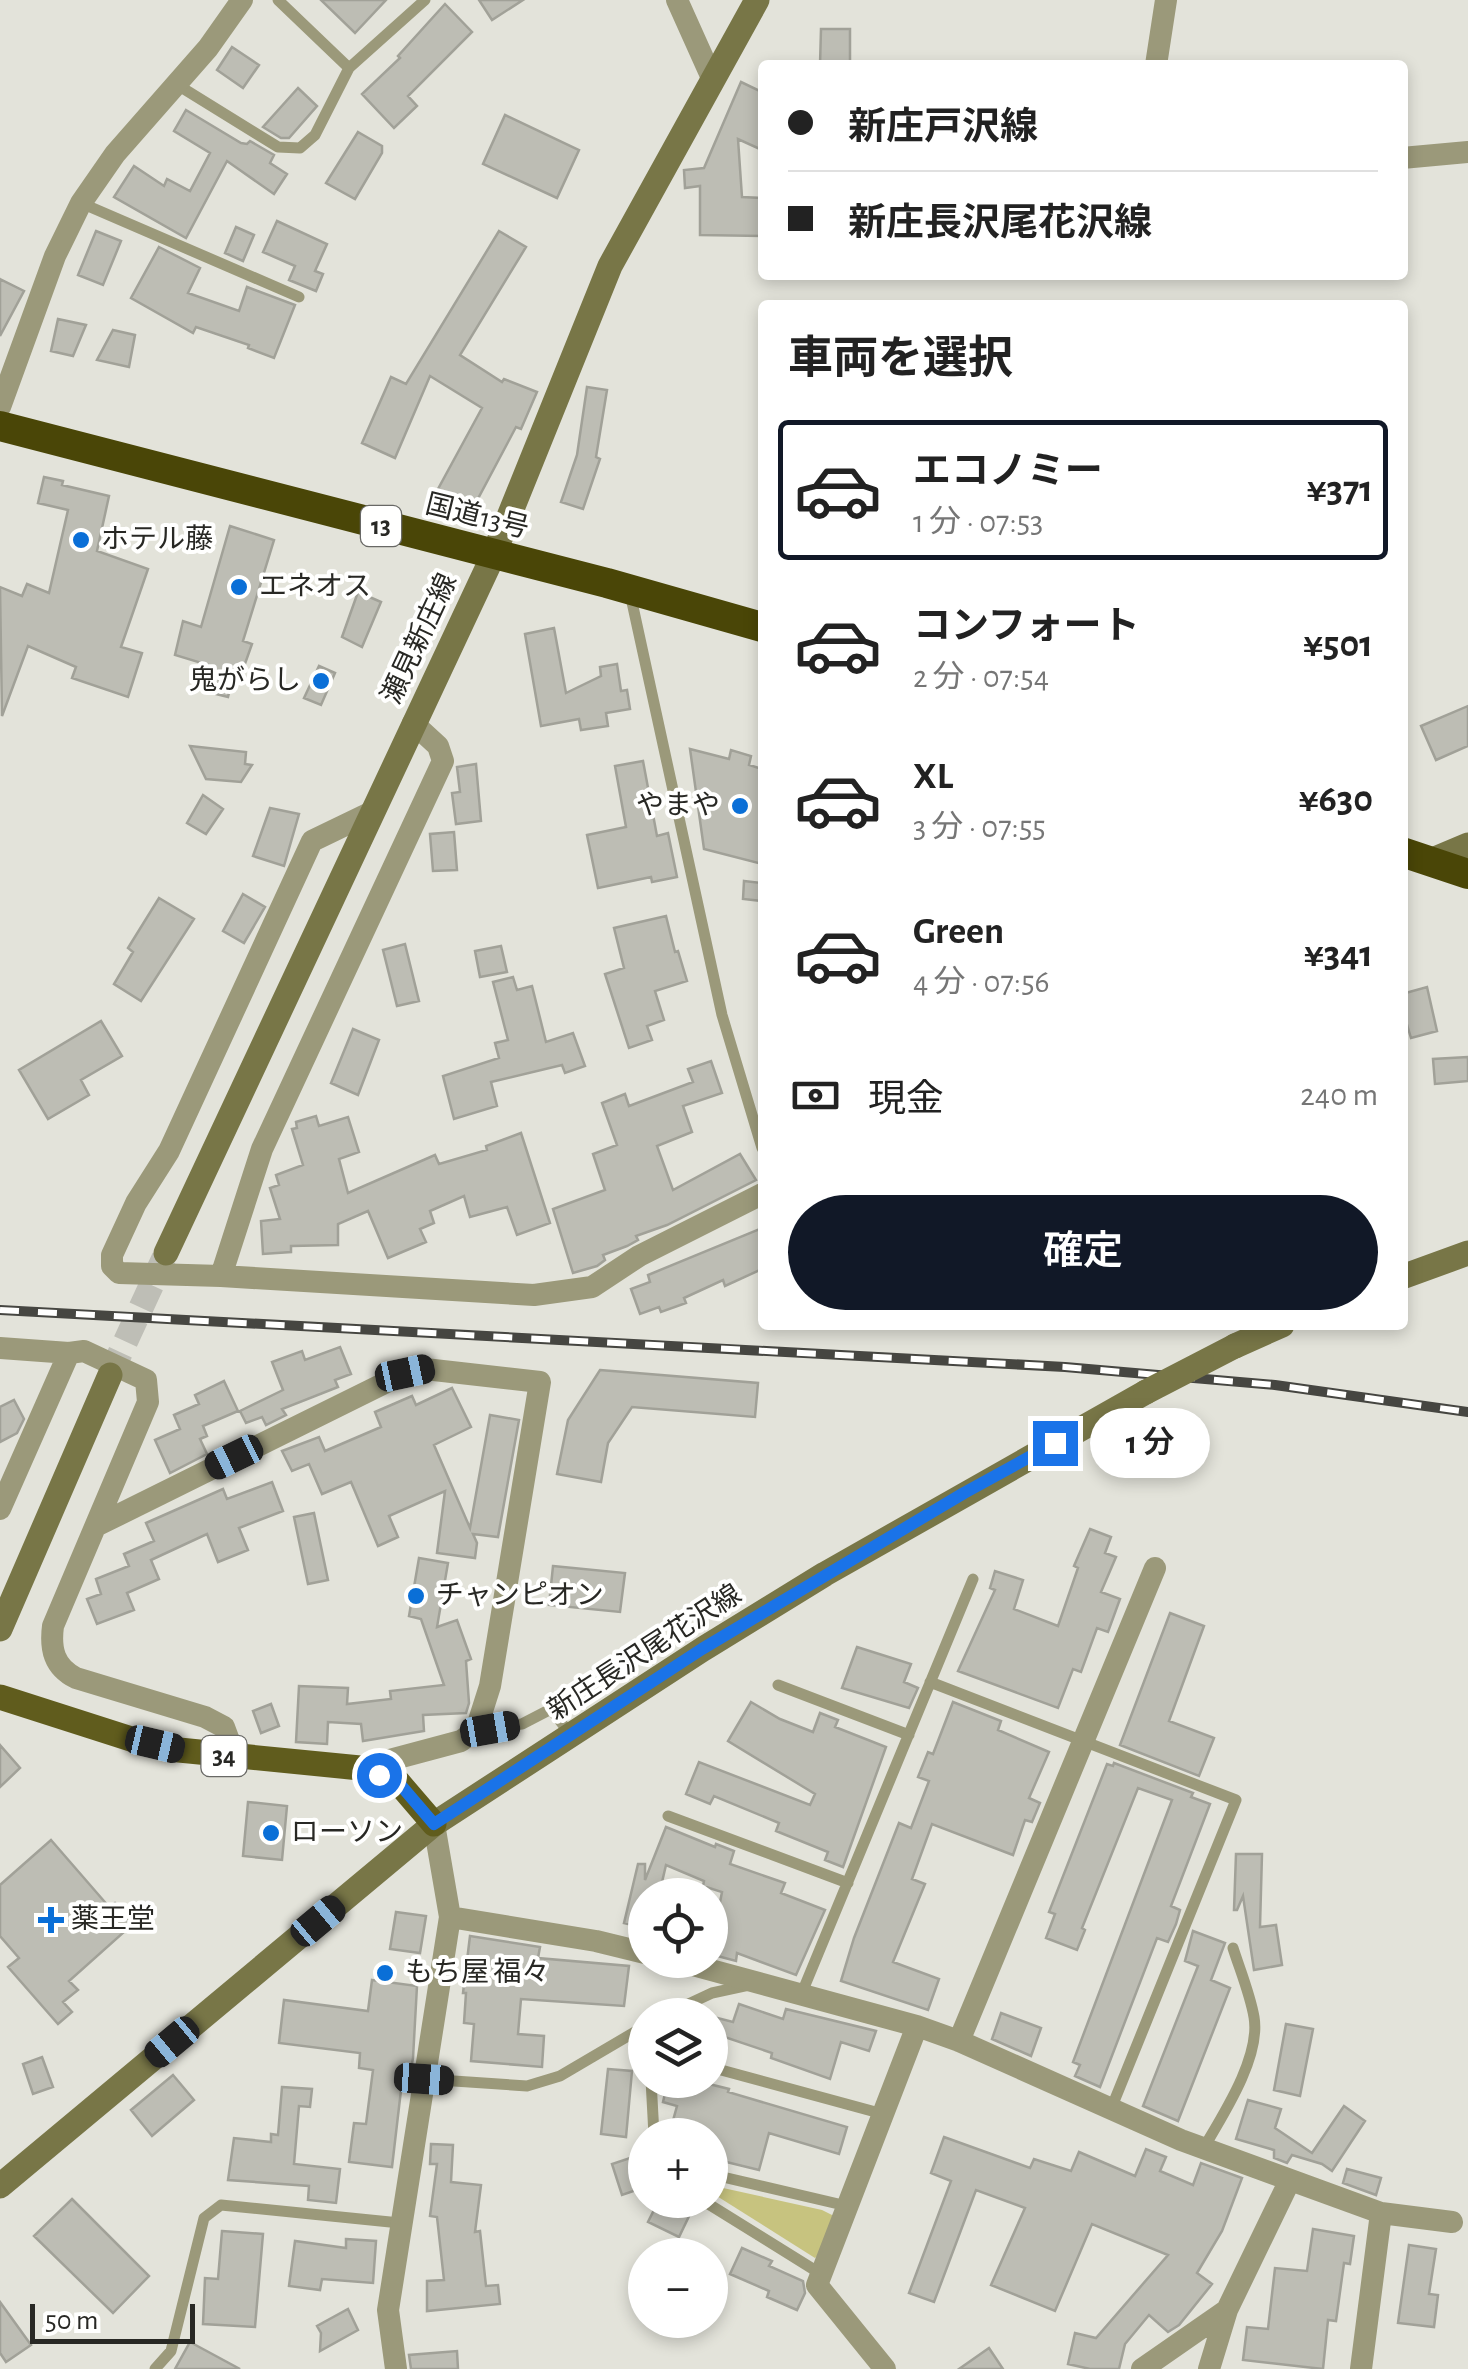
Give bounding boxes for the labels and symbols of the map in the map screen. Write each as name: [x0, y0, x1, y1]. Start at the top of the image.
street label: 国道13号: [423, 489, 532, 543]
road number: 13: [361, 506, 401, 546]
place label: ホテル藤: [101, 524, 213, 554]
marker: ホテル藤: [70, 529, 92, 551]
street label: 瀬見新庄線: [376, 569, 462, 708]
place label: エネオス: [259, 572, 371, 601]
marker: エネオス: [228, 576, 250, 598]
place label: 鬼がらし: [189, 665, 301, 695]
marker: 鬼がらし: [310, 670, 332, 692]
place label: やまや: [636, 791, 720, 820]
marker: やまや: [729, 795, 751, 817]
car: [373, 1352, 437, 1394]
callout: 1 分: [1090, 1408, 1210, 1478]
route end: [1033, 1421, 1078, 1466]
car: [200, 1430, 268, 1484]
street label: 新庄長沢尾花沢線: [542, 1579, 747, 1726]
place label: チャンピオン: [436, 1581, 604, 1610]
marker: チャンピオン: [405, 1585, 427, 1607]
car: [458, 1709, 522, 1749]
car: [122, 1723, 188, 1765]
road number: 34: [202, 1736, 246, 1776]
route start: [357, 1753, 402, 1798]
place label: ローソン: [291, 1819, 403, 1847]
marker: ローソン: [260, 1822, 282, 1844]
car: [285, 1890, 351, 1952]
place label: 薬王堂: [71, 1904, 155, 1934]
marker: 薬王堂: [40, 1909, 62, 1931]
place label: もち屋 福々: [405, 1957, 550, 1987]
marker: もち屋 福々: [374, 1962, 396, 1984]
car: [139, 2011, 205, 2073]
car: [393, 2062, 455, 2096]
scale bar: [30, 2299, 195, 2344]

